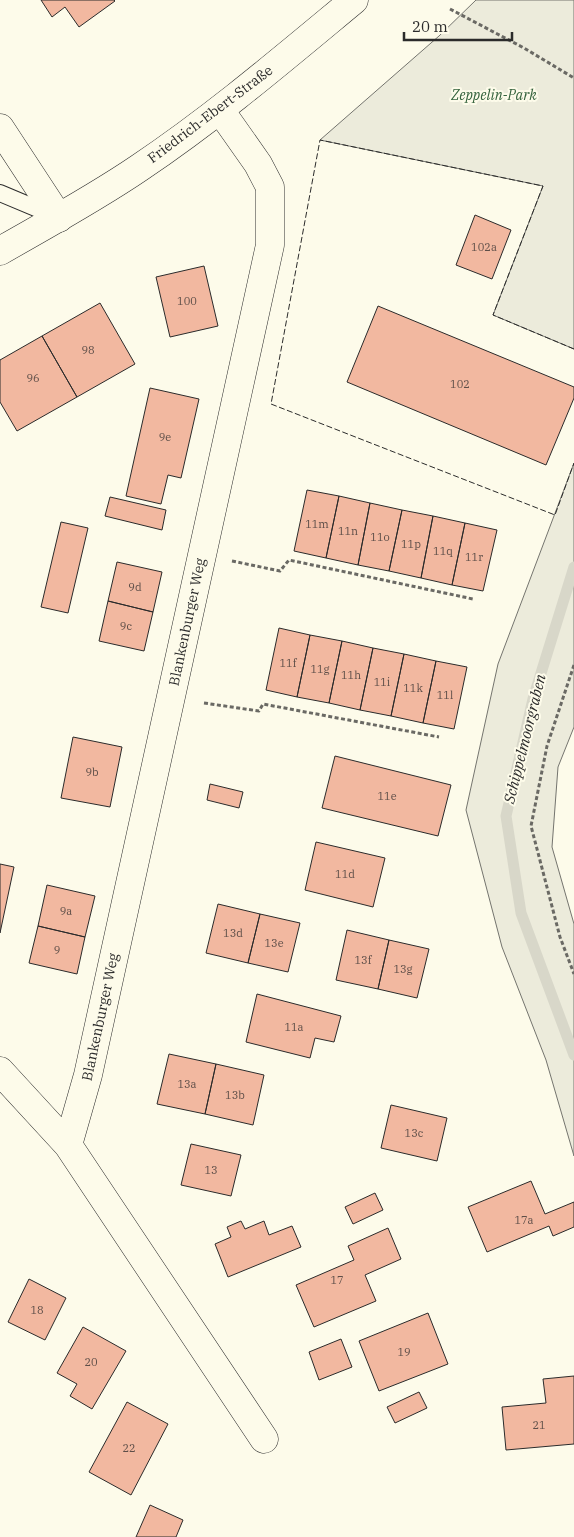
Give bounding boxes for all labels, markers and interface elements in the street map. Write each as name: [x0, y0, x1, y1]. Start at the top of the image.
scale bar: [404, 10, 512, 42]
text: 20 m: [412, 17, 448, 36]
street label: Friedrich-Ebert-Straße: [144, 61, 276, 167]
park label: Zeppelin-Park: [450, 86, 537, 104]
house number: 102a: [471, 240, 497, 254]
house number: 100: [177, 294, 197, 308]
house number: 98: [81, 343, 95, 357]
house number: 96: [26, 371, 40, 385]
house number: 102: [450, 377, 470, 391]
house number: 9e: [159, 430, 171, 444]
house number: 11m: [305, 517, 329, 531]
house number: 11n: [338, 524, 358, 538]
house number: 11o: [370, 530, 390, 544]
house number: 11p: [401, 537, 421, 551]
house number: 11q: [433, 544, 453, 558]
house number: 11r: [465, 550, 483, 564]
street label: Blankenburger Weg: [165, 556, 209, 688]
house number: 9d: [128, 580, 142, 594]
house number: 9c: [120, 619, 132, 633]
house number: 11f: [280, 656, 298, 670]
house number: 11g: [310, 662, 330, 676]
house number: 11h: [341, 668, 361, 682]
water label: Schippelmoorgraben: [499, 672, 550, 807]
house number: 11i: [374, 675, 391, 689]
house number: 11k: [403, 681, 423, 695]
house number: 11l: [437, 688, 453, 702]
house number: 9b: [85, 765, 99, 779]
house number: 11e: [377, 789, 397, 803]
house number: 11d: [335, 867, 355, 881]
house number: 9a: [60, 904, 72, 918]
house number: 13d: [223, 926, 243, 940]
house number: 13e: [264, 936, 284, 950]
house number: 9: [54, 943, 60, 957]
street label: Blankenburger Weg: [78, 951, 122, 1083]
house number: 13f: [355, 953, 373, 967]
house number: 13g: [393, 962, 413, 976]
house number: 11a: [284, 1020, 304, 1034]
house number: 13a: [177, 1077, 197, 1091]
house number: 13b: [225, 1088, 245, 1102]
house number: 13c: [405, 1126, 424, 1140]
house number: 13: [204, 1163, 218, 1177]
house number: 17a: [514, 1213, 534, 1227]
house number: 17: [330, 1273, 344, 1287]
house number: 18: [30, 1303, 44, 1317]
house number: 19: [397, 1345, 411, 1359]
house number: 20: [84, 1355, 98, 1369]
house number: 21: [532, 1418, 546, 1432]
house number: 22: [122, 1441, 136, 1455]

